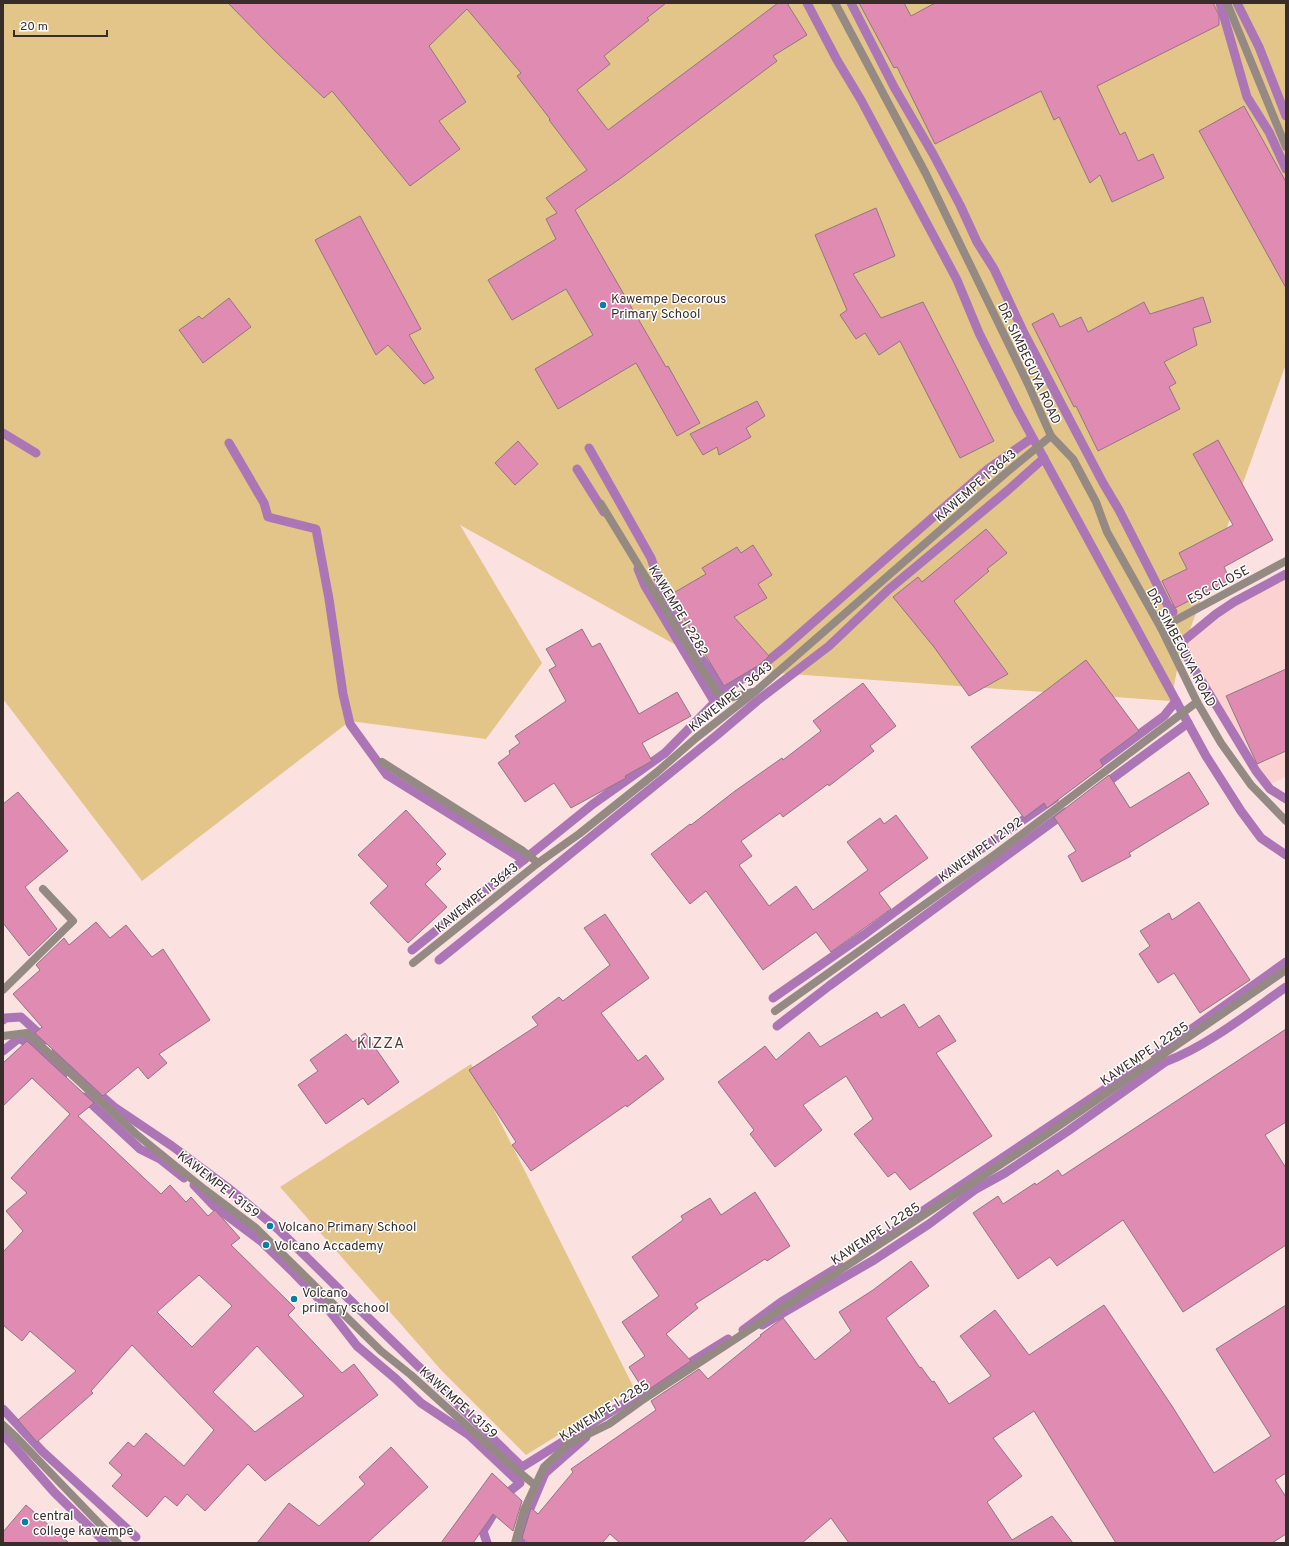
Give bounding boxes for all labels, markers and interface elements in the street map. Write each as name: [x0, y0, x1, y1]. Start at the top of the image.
scale bar: [14, 12, 107, 38]
text: 20 m: [20, 19, 48, 35]
place label: Kawempe Decorous Primary School: [611, 292, 726, 323]
marker: Kawempe Decorous Primary School: [598, 300, 608, 310]
street label: DR. SIMBEGUYA ROAD: [993, 300, 1063, 427]
street label: KAWEMPE I 3643: [932, 447, 1020, 526]
street label: KAWEMPE I 2282: [644, 563, 711, 659]
street label: ESC CLOSE: [1185, 563, 1253, 609]
street label: DR. SIMBEGUYA ROAD: [1142, 586, 1218, 710]
street label: KAWEMPE I 3643: [686, 659, 776, 736]
street label: KAWEMPE I 2192: [936, 815, 1026, 886]
street label: KAWEMPE I 3643: [432, 860, 522, 937]
street label: KAWEMPE I 2285: [1098, 1019, 1192, 1090]
district label: KIZZA: [357, 1035, 405, 1054]
street label: KAWEMPE I 3159: [174, 1149, 262, 1223]
street label: KAWEMPE I 2285: [828, 1200, 924, 1270]
place label: Volcano Primary School: [278, 1220, 416, 1236]
marker: Volcano Primary School: [265, 1221, 275, 1231]
place label: Volcano Accademy: [274, 1239, 384, 1255]
marker: Volcano Accademy: [261, 1240, 271, 1250]
place label: Volcano primary school: [302, 1286, 389, 1317]
marker: Volcano primary school: [289, 1294, 299, 1304]
street label: KAWEMPE I 3159: [415, 1364, 500, 1443]
street label: KAWEMPE I 2285: [557, 1378, 653, 1446]
place label: central college kawempe: [33, 1509, 134, 1540]
marker: central college kawempe: [20, 1517, 30, 1527]

